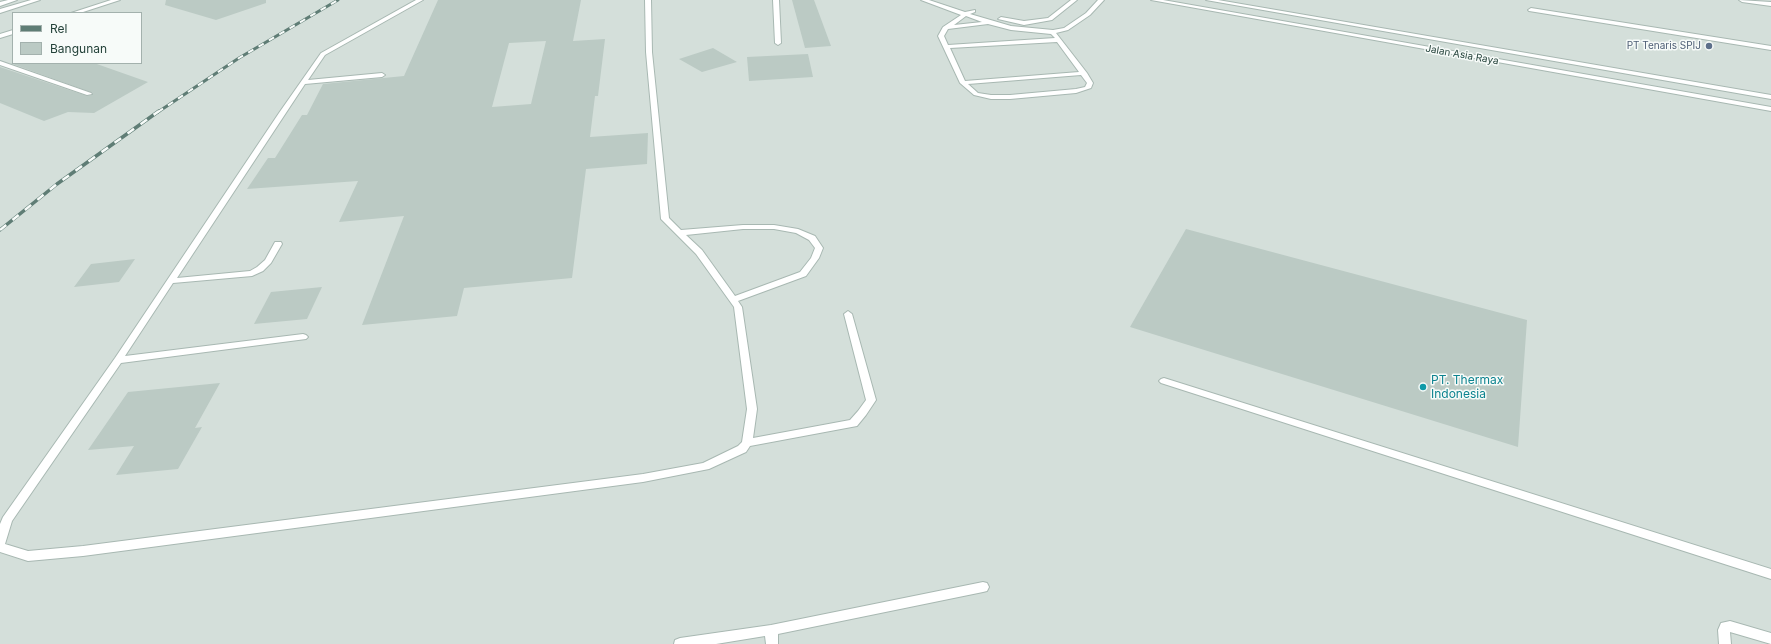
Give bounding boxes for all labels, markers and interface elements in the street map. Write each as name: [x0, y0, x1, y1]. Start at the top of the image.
legend: [12, 12, 142, 64]
text: Rel: [50, 21, 67, 36]
place label: PT Tenaris SPIJ: [1627, 40, 1701, 52]
text: Bangunan: [50, 41, 107, 56]
marker: PT Tenaris SPIJ: [1704, 41, 1714, 51]
street label: Jalan Asia Raya: [1424, 43, 1500, 67]
place label: PT. Thermax Indonesia: [1431, 373, 1503, 401]
marker: PT. Thermax Indonesia: [1418, 382, 1428, 392]

